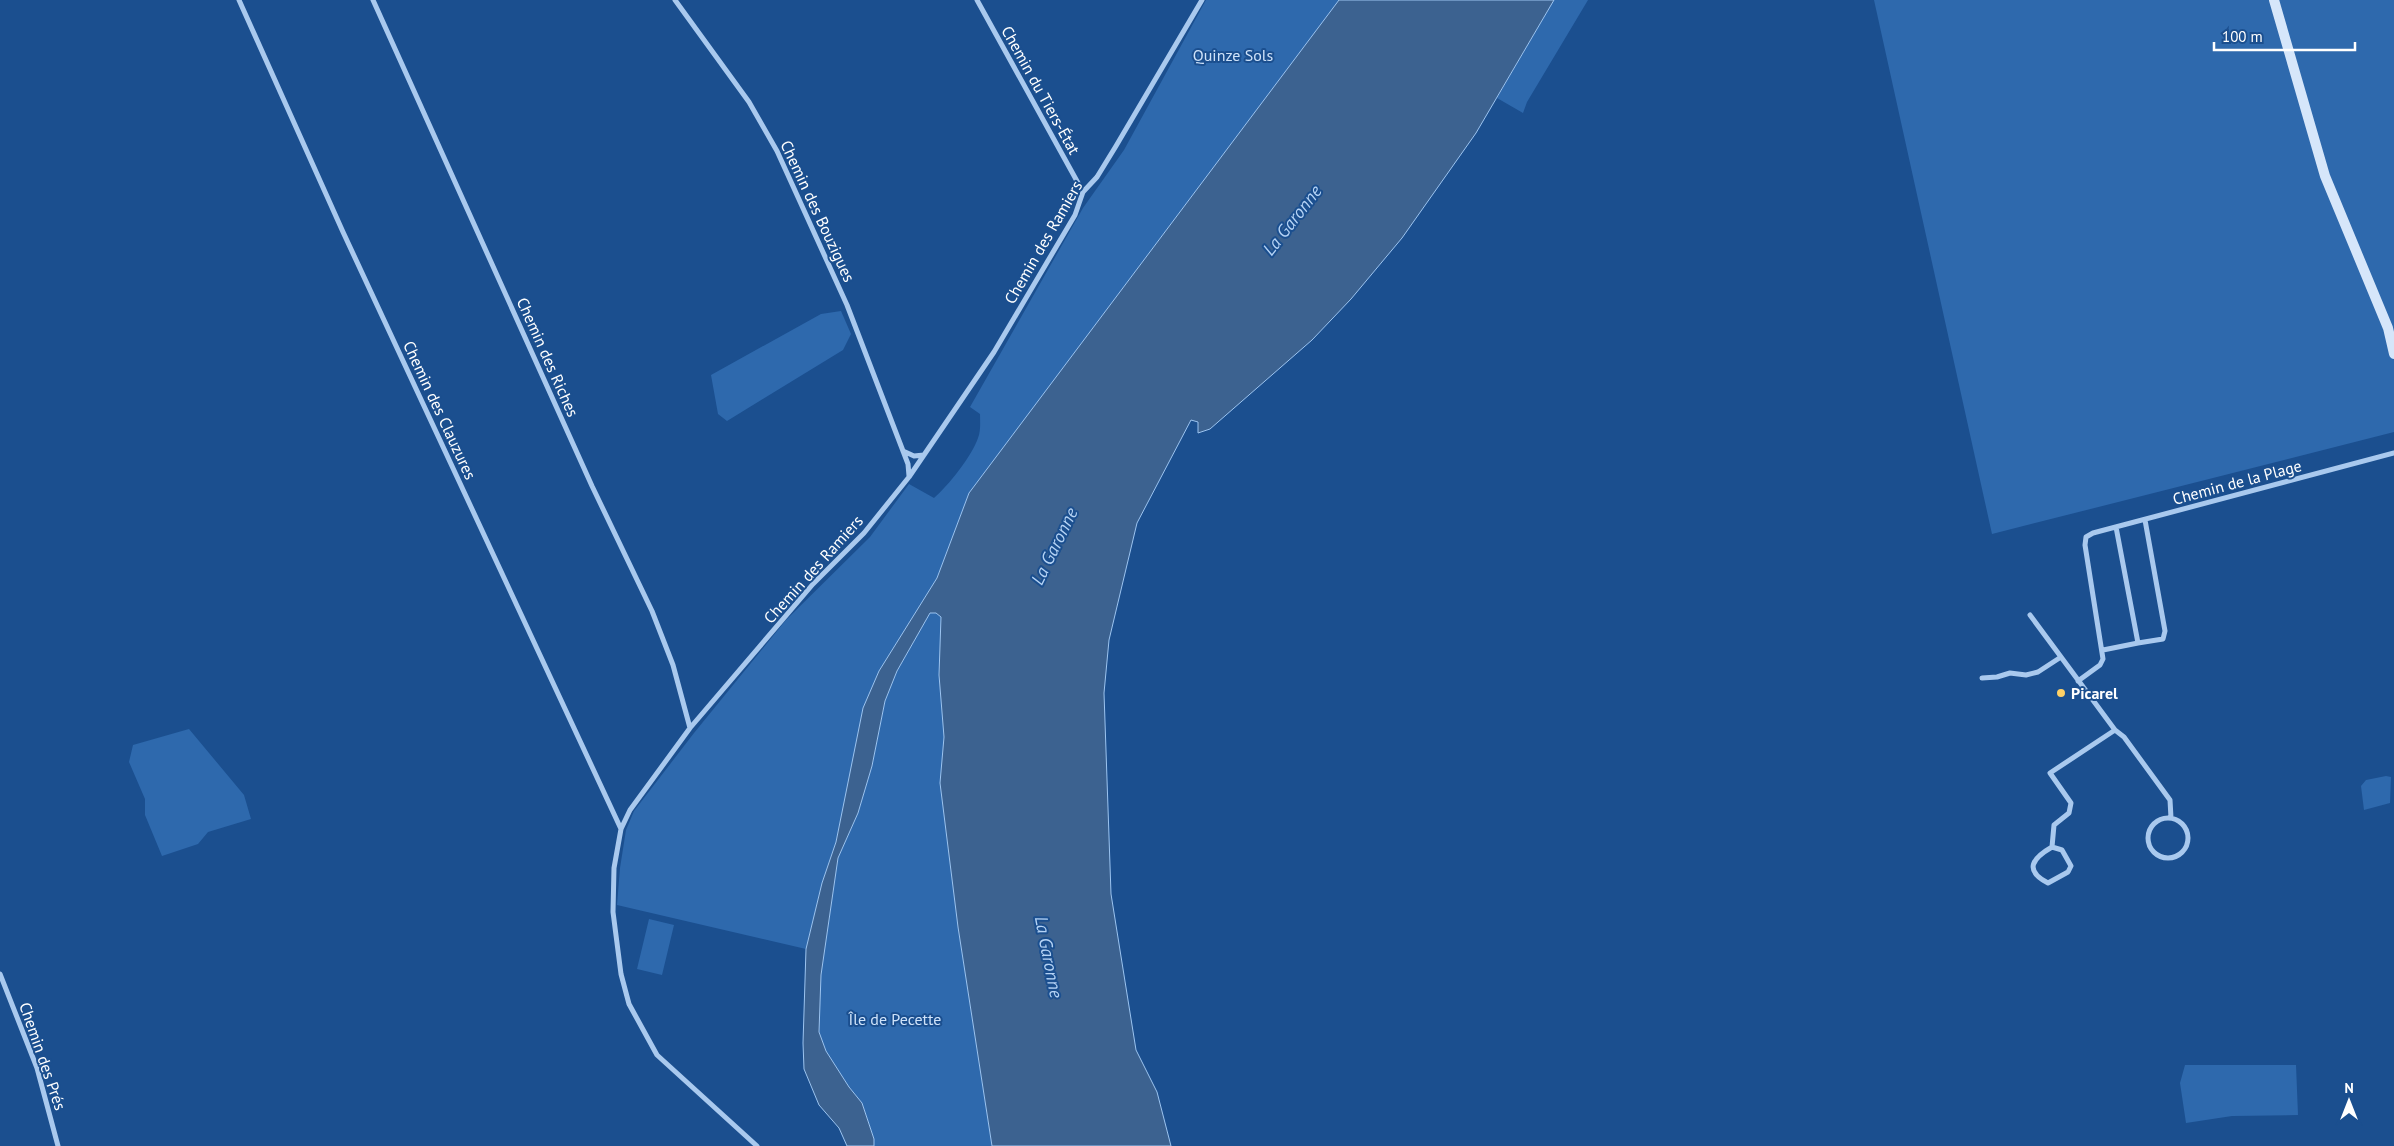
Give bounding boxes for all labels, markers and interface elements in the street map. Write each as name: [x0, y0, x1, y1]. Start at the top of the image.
scale bar: [2214, 20, 2355, 52]
street label: Chemin du Tiers-État: [997, 22, 1085, 158]
text: 100 m: [2222, 27, 2263, 46]
park label: Quinze Sols: [1193, 45, 1273, 65]
street label: Chemin des Bouzigues: [776, 137, 860, 285]
street label: Chemin des Ramiers: [1000, 177, 1087, 307]
water label: La Garonne: [1257, 180, 1327, 260]
street label: Chemin des Riches: [513, 294, 583, 420]
street label: Chemin des Clauzures: [399, 338, 481, 483]
street label: Chemin de la Plage: [2170, 455, 2304, 509]
water label: La Garonne: [1025, 503, 1083, 588]
street label: Chemin des Ramiers: [759, 510, 867, 627]
place label: Picarel: [2071, 683, 2118, 703]
marker: Picarel: [2055, 687, 2067, 699]
water label: La Garonne: [1030, 914, 1068, 1001]
street label: Chemin des Prés: [15, 999, 71, 1113]
park label: Île de Pecette: [848, 1009, 941, 1029]
north arrow: [2324, 1076, 2374, 1126]
text: N: [2344, 1079, 2354, 1097]

